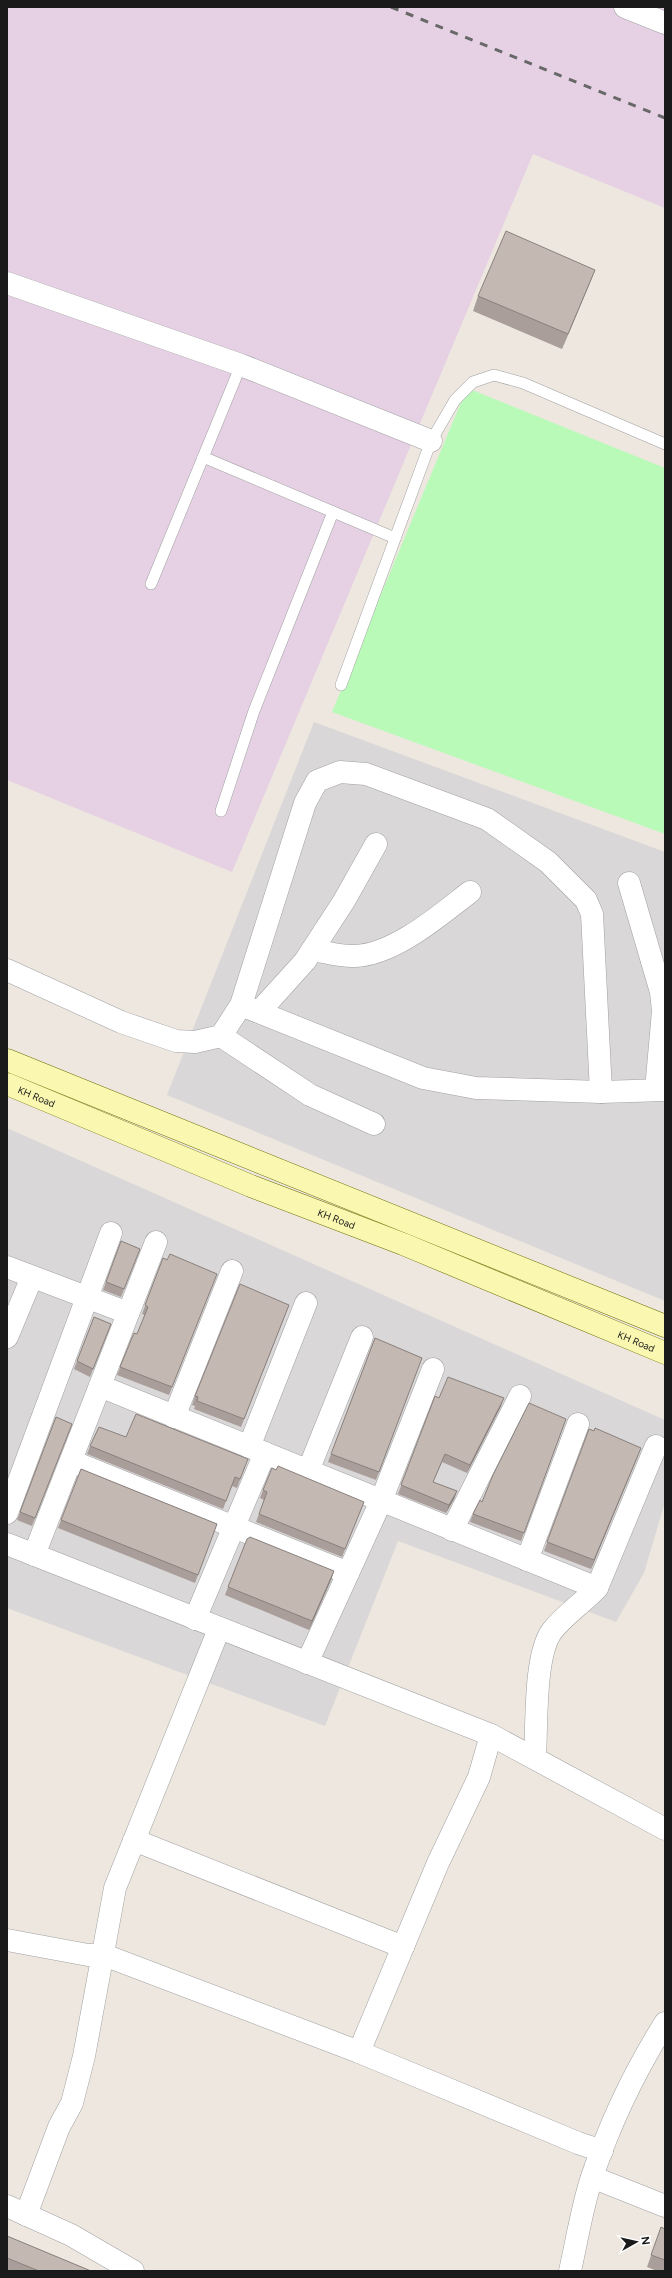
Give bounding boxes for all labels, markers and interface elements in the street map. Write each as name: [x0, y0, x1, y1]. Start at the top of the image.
street label: KH Road: [16, 1083, 57, 1110]
street label: KH Road: [316, 1206, 357, 1232]
street label: KH Road: [616, 1328, 657, 1355]
north arrow: [616, 2222, 656, 2262]
text: N: [638, 2236, 652, 2246]

